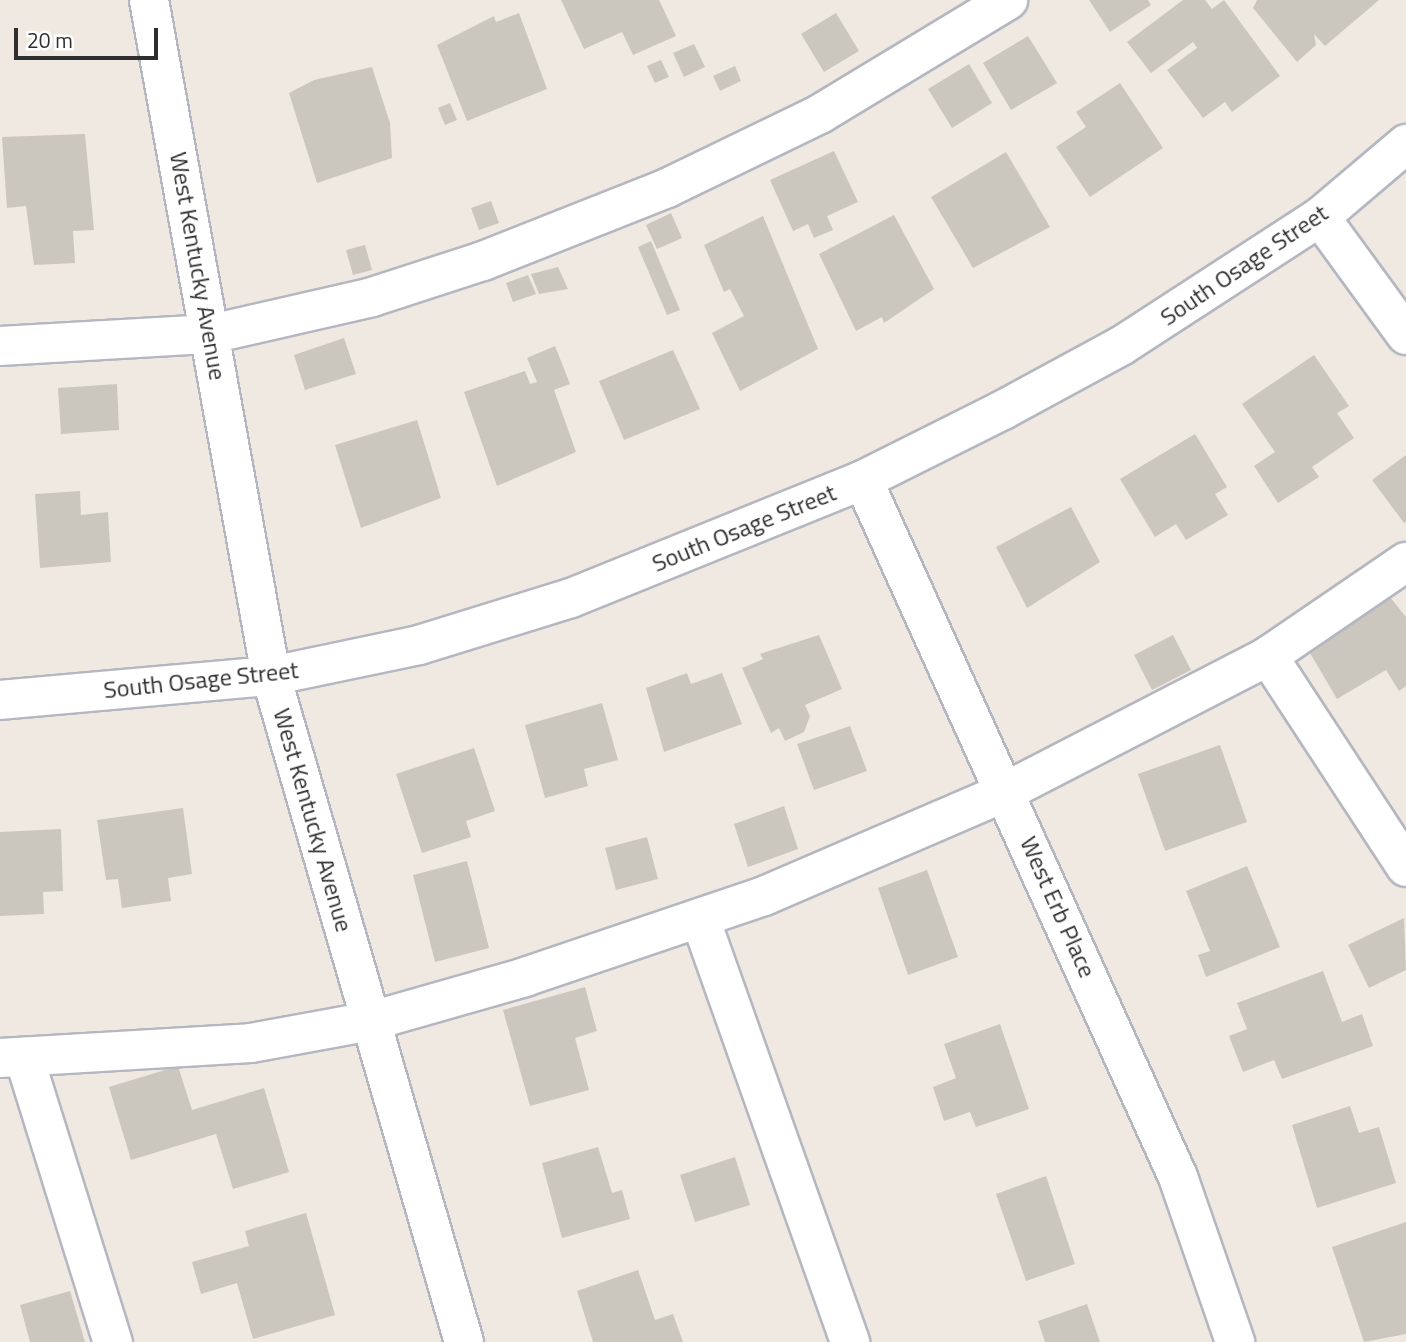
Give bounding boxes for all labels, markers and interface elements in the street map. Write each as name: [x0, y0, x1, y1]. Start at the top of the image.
scale bar: [18, 14, 161, 58]
text: 20 m: [27, 24, 73, 56]
street label: West Kentucky Avenue: [164, 150, 232, 382]
street label: South Osage Street: [1155, 198, 1333, 332]
street label: South Osage Street: [648, 478, 840, 578]
street label: South Osage Street: [102, 655, 300, 705]
street label: West Kentucky Avenue: [267, 705, 359, 935]
street label: West Erb Place: [1014, 832, 1102, 982]

